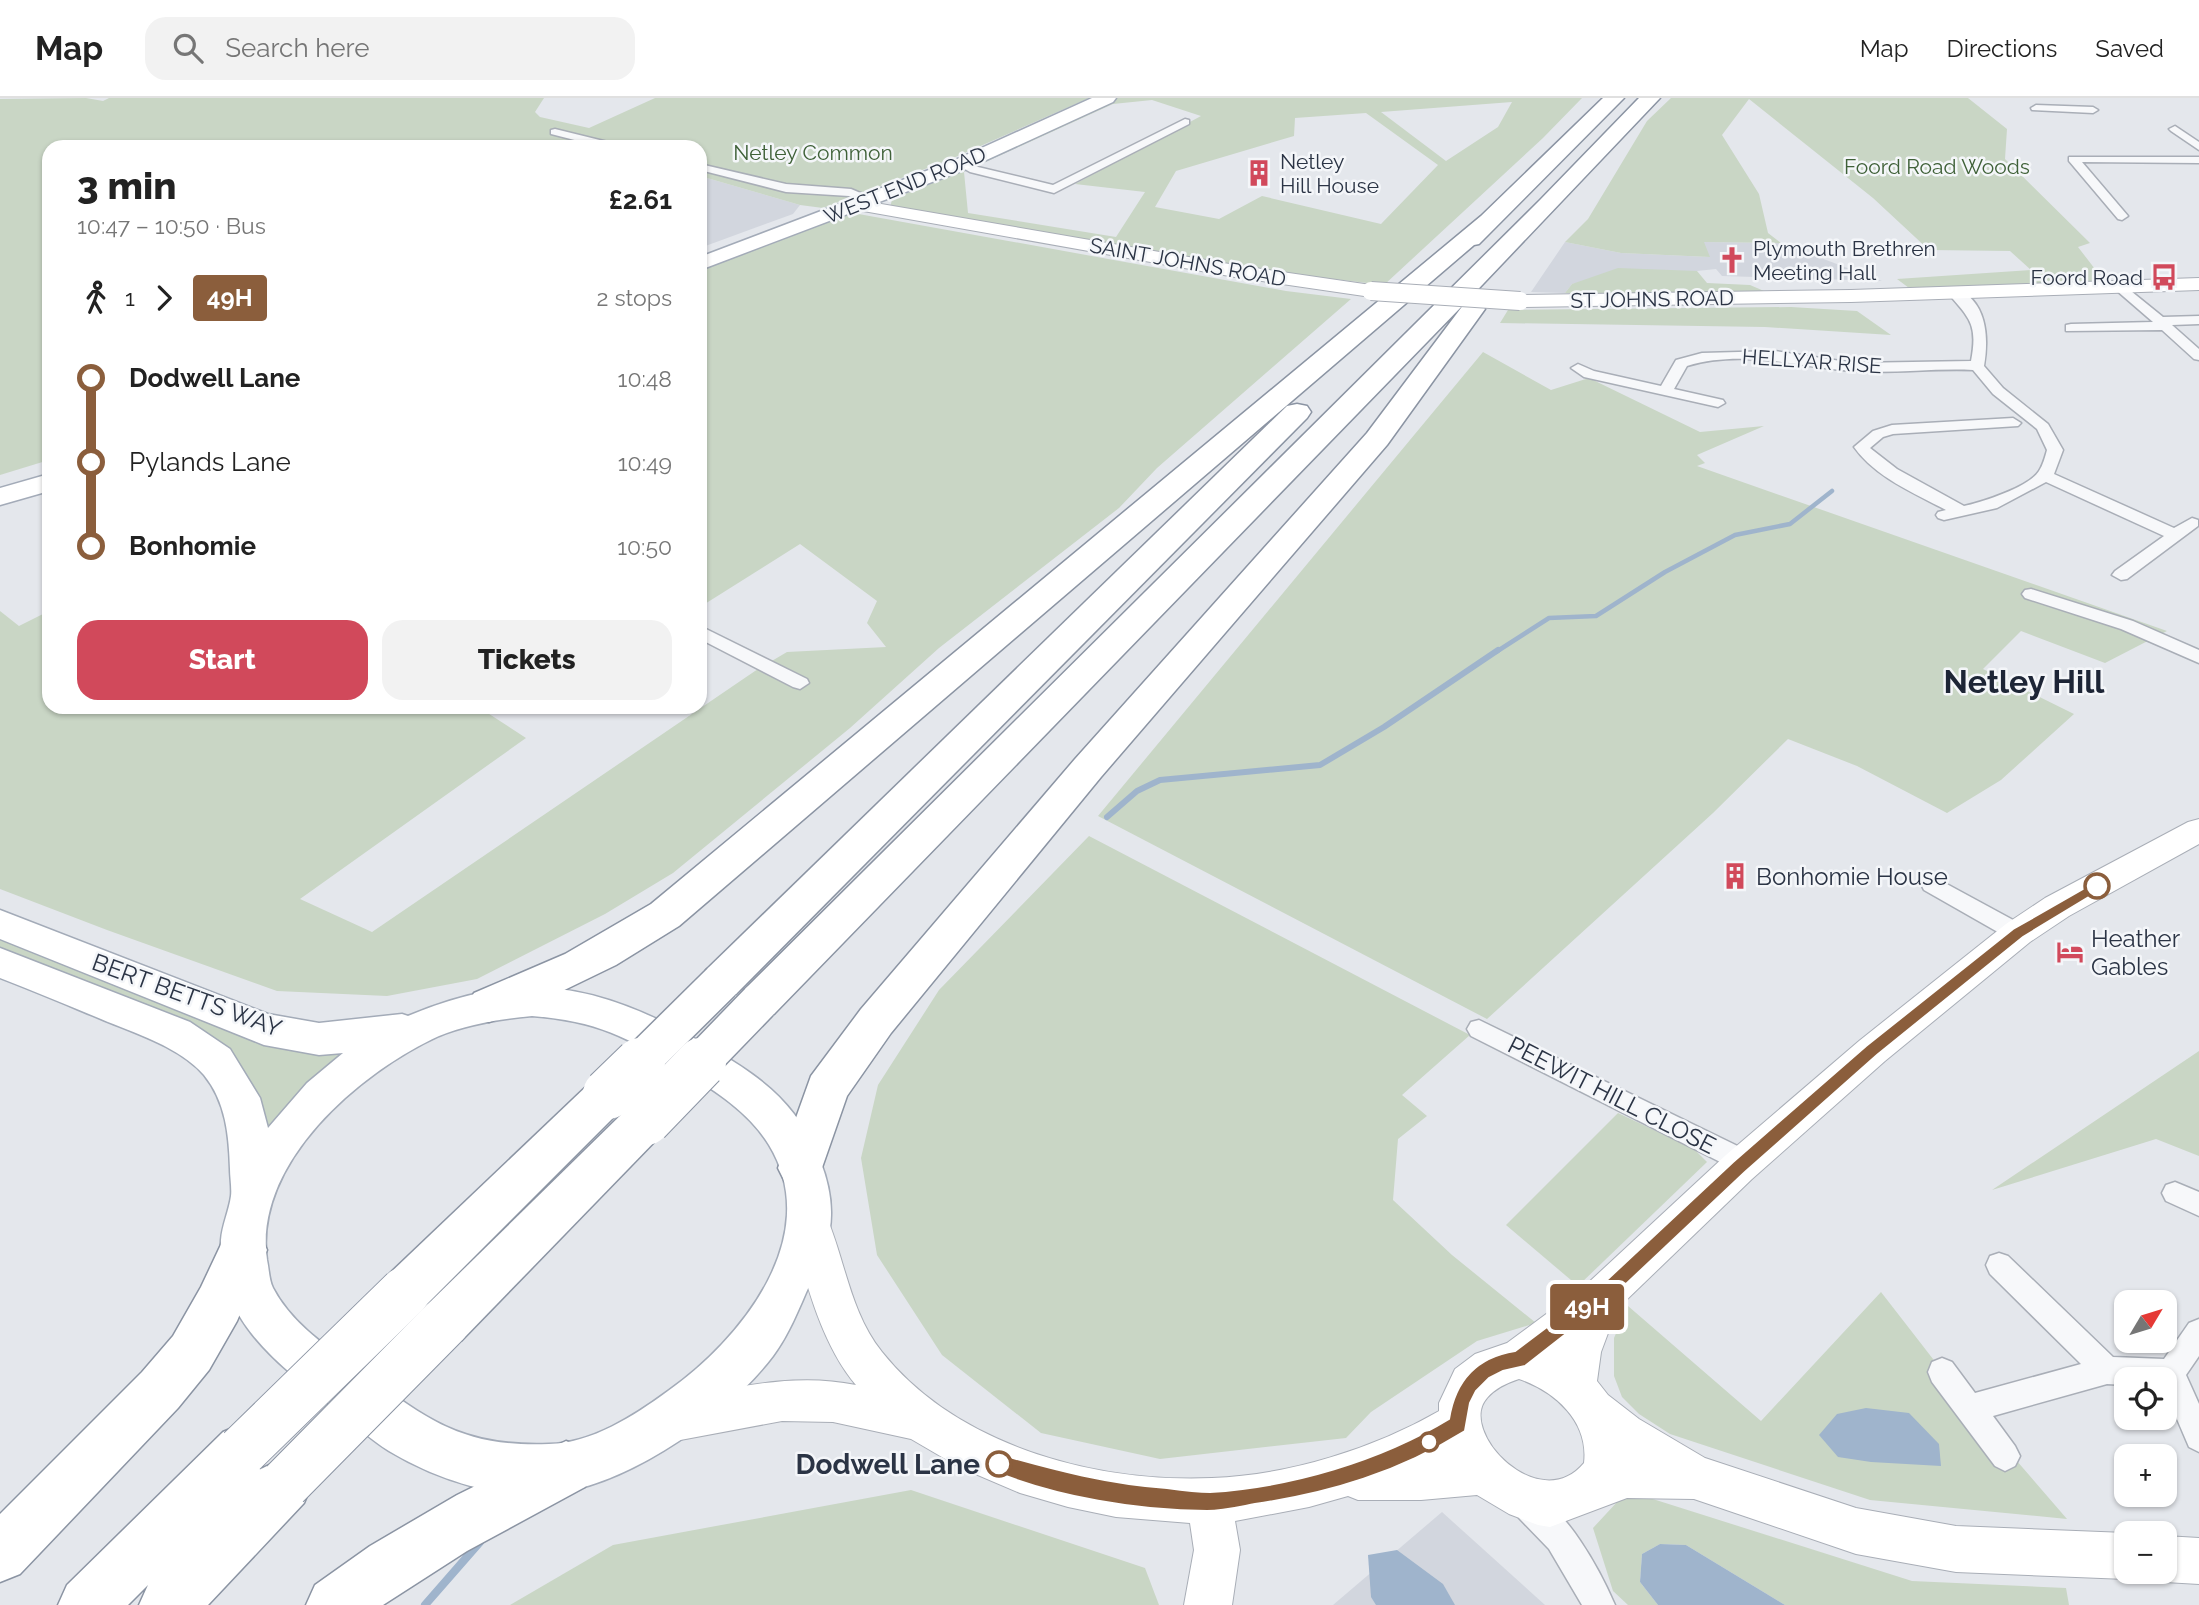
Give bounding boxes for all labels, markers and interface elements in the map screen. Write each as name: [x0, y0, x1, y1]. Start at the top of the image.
search box: [145, 17, 635, 80]
text: Map: [35, 29, 103, 68]
icon: search: [169, 29, 207, 67]
text: Search here: [225, 33, 370, 63]
text: Map: [1860, 34, 1909, 63]
text: Directions: [1947, 34, 2057, 63]
text: Saved: [2095, 34, 2164, 63]
park label: Netley Common: [733, 140, 893, 165]
street label: WEST END ROAD: [820, 141, 990, 229]
place label: Netley Hill House: [1280, 149, 1379, 198]
park label: Foord Road Woods: [1844, 154, 2030, 179]
building icon: Netley Hill House: [1244, 158, 1274, 188]
text: 3 min: [77, 163, 177, 208]
text: £2.61: [609, 185, 672, 215]
text: 10:47 – 10:50 · Bus: [77, 212, 266, 239]
street label: SAINT JOHNS ROAD: [1088, 232, 1288, 292]
place label: Plymouth Brethren Meeting Hall: [1753, 236, 1936, 285]
church icon: Plymouth Brethren Meeting Hall: [1717, 245, 1747, 275]
bus stop icon: Foord Road: [2149, 262, 2179, 292]
place label: Foord Road: [2030, 265, 2143, 290]
icon: walk: [77, 279, 115, 317]
icon: forward: [145, 279, 183, 317]
text: 49H: [207, 283, 253, 312]
text: 1: [125, 284, 135, 311]
text: 2 stops: [597, 284, 672, 311]
street label: ST JOHNS ROAD: [1570, 285, 1734, 313]
street label: HELLYAR RISE: [1741, 344, 1883, 378]
text: Dodwell Lane: [129, 363, 300, 393]
text: 10:48: [618, 365, 672, 392]
text: Pylands Lane: [129, 447, 291, 477]
text: 10:49: [618, 449, 672, 476]
text: Bonhomie: [129, 531, 256, 561]
text: 10:50: [617, 533, 672, 560]
button: Start: [77, 620, 368, 700]
button: Tickets: [382, 620, 672, 700]
district label: Netley Hill: [1944, 663, 2105, 700]
building icon: Bonhomie House: [1720, 861, 1750, 891]
place label: Bonhomie House: [1756, 862, 1948, 891]
unlabelled marker: [2084, 873, 2110, 899]
place label: Heather Gables: [2091, 924, 2181, 981]
hotel icon: Heather Gables: [2055, 937, 2085, 967]
street label: BERT BETTS WAY: [88, 947, 286, 1043]
street label: PEEWIT HILL CLOSE: [1503, 1030, 1721, 1160]
line badge: 49H: [1547, 1284, 1627, 1330]
north arrow: [2114, 1290, 2177, 1353]
map controls: [2114, 1290, 2177, 1584]
text: 49H: [1564, 1292, 1610, 1321]
button: locate: [2114, 1367, 2177, 1430]
unlabelled marker: [1419, 1432, 1439, 1452]
button: +: [2114, 1444, 2177, 1507]
place label: Dodwell Lane: [795, 1448, 980, 1481]
marker: Dodwell Lane: [986, 1451, 1012, 1477]
button: −: [2114, 1521, 2177, 1584]

